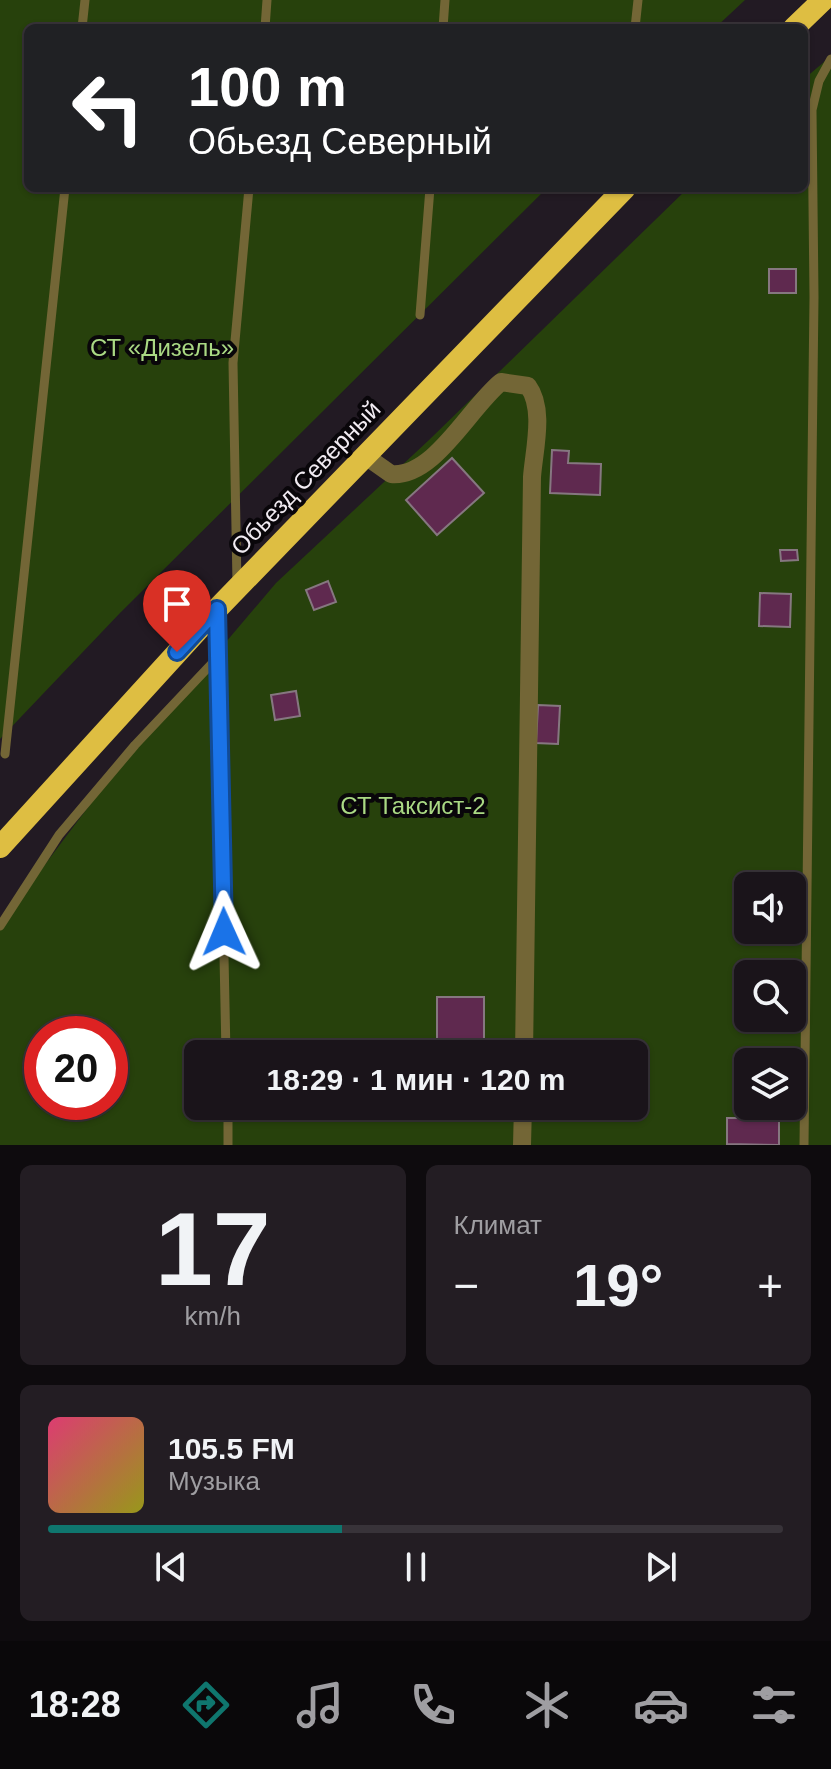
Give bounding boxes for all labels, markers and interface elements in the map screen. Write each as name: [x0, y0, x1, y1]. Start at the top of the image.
text: 100 m: [188, 55, 347, 118]
icon: left: [56, 56, 160, 160]
text: Обьезд Северный: [188, 121, 492, 162]
park label: СТ «Дизель»: [90, 334, 234, 361]
street label: Обьезд Северный: [226, 395, 386, 560]
pin: [143, 570, 211, 652]
icon: arrive: [155, 582, 199, 626]
park label: СТ Таксист-2: [340, 792, 486, 819]
map controls: [734, 872, 806, 1120]
button: sound: [734, 872, 806, 944]
position arrow: [182, 890, 266, 974]
button: search: [734, 960, 806, 1032]
speed limit sign: 20: [24, 1016, 128, 1120]
button: layers: [734, 1048, 806, 1120]
text: 18:29 · 1 мин · 120 m: [267, 1063, 565, 1096]
text: 17: [155, 1191, 271, 1307]
text: Климат: [454, 1210, 542, 1240]
text: 19°: [573, 1252, 664, 1319]
text: −: [454, 1261, 479, 1310]
text: +: [757, 1261, 783, 1310]
text: km/h: [185, 1301, 241, 1331]
text: 105.5 FM: [168, 1432, 295, 1465]
text: Музыка: [168, 1466, 260, 1496]
icon: previous: [149, 1545, 193, 1589]
icon: pause: [394, 1545, 438, 1589]
icon: next: [639, 1545, 683, 1589]
icon: directions: [178, 1677, 234, 1733]
icon: music: [292, 1677, 348, 1733]
icon: phone: [405, 1677, 461, 1733]
icon: climate: [519, 1677, 575, 1733]
icon: car: [633, 1677, 689, 1733]
icon: filters: [746, 1677, 802, 1733]
text: 18:28: [29, 1684, 121, 1725]

